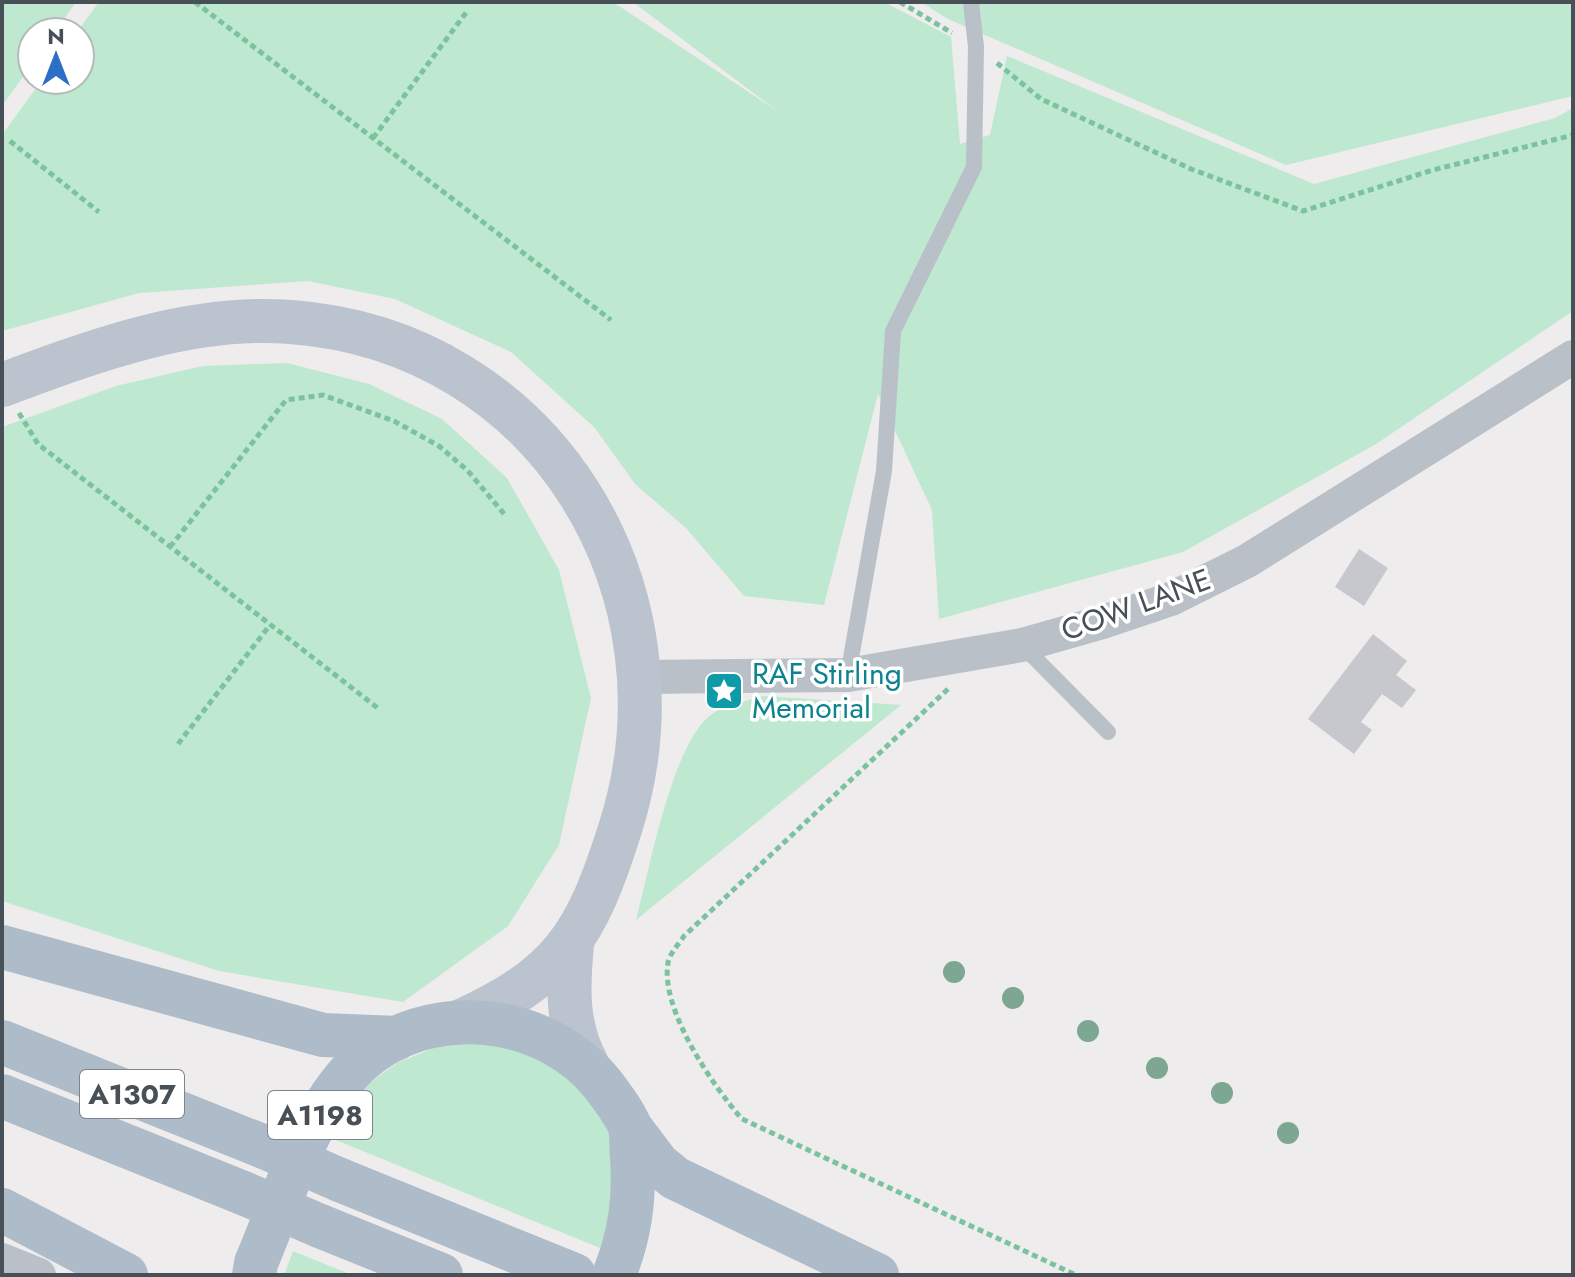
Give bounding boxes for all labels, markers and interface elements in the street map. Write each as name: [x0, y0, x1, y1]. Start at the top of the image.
north arrow: [16, 16, 96, 96]
text: N: [47, 20, 65, 52]
street label: COW LANE: [1055, 558, 1216, 651]
place label: RAF Stirling Memorial: [752, 652, 902, 729]
place icon: RAF Stirling Memorial: [703, 670, 745, 712]
road number: A1307: [80, 1070, 184, 1118]
road number: A1198: [268, 1091, 372, 1139]

